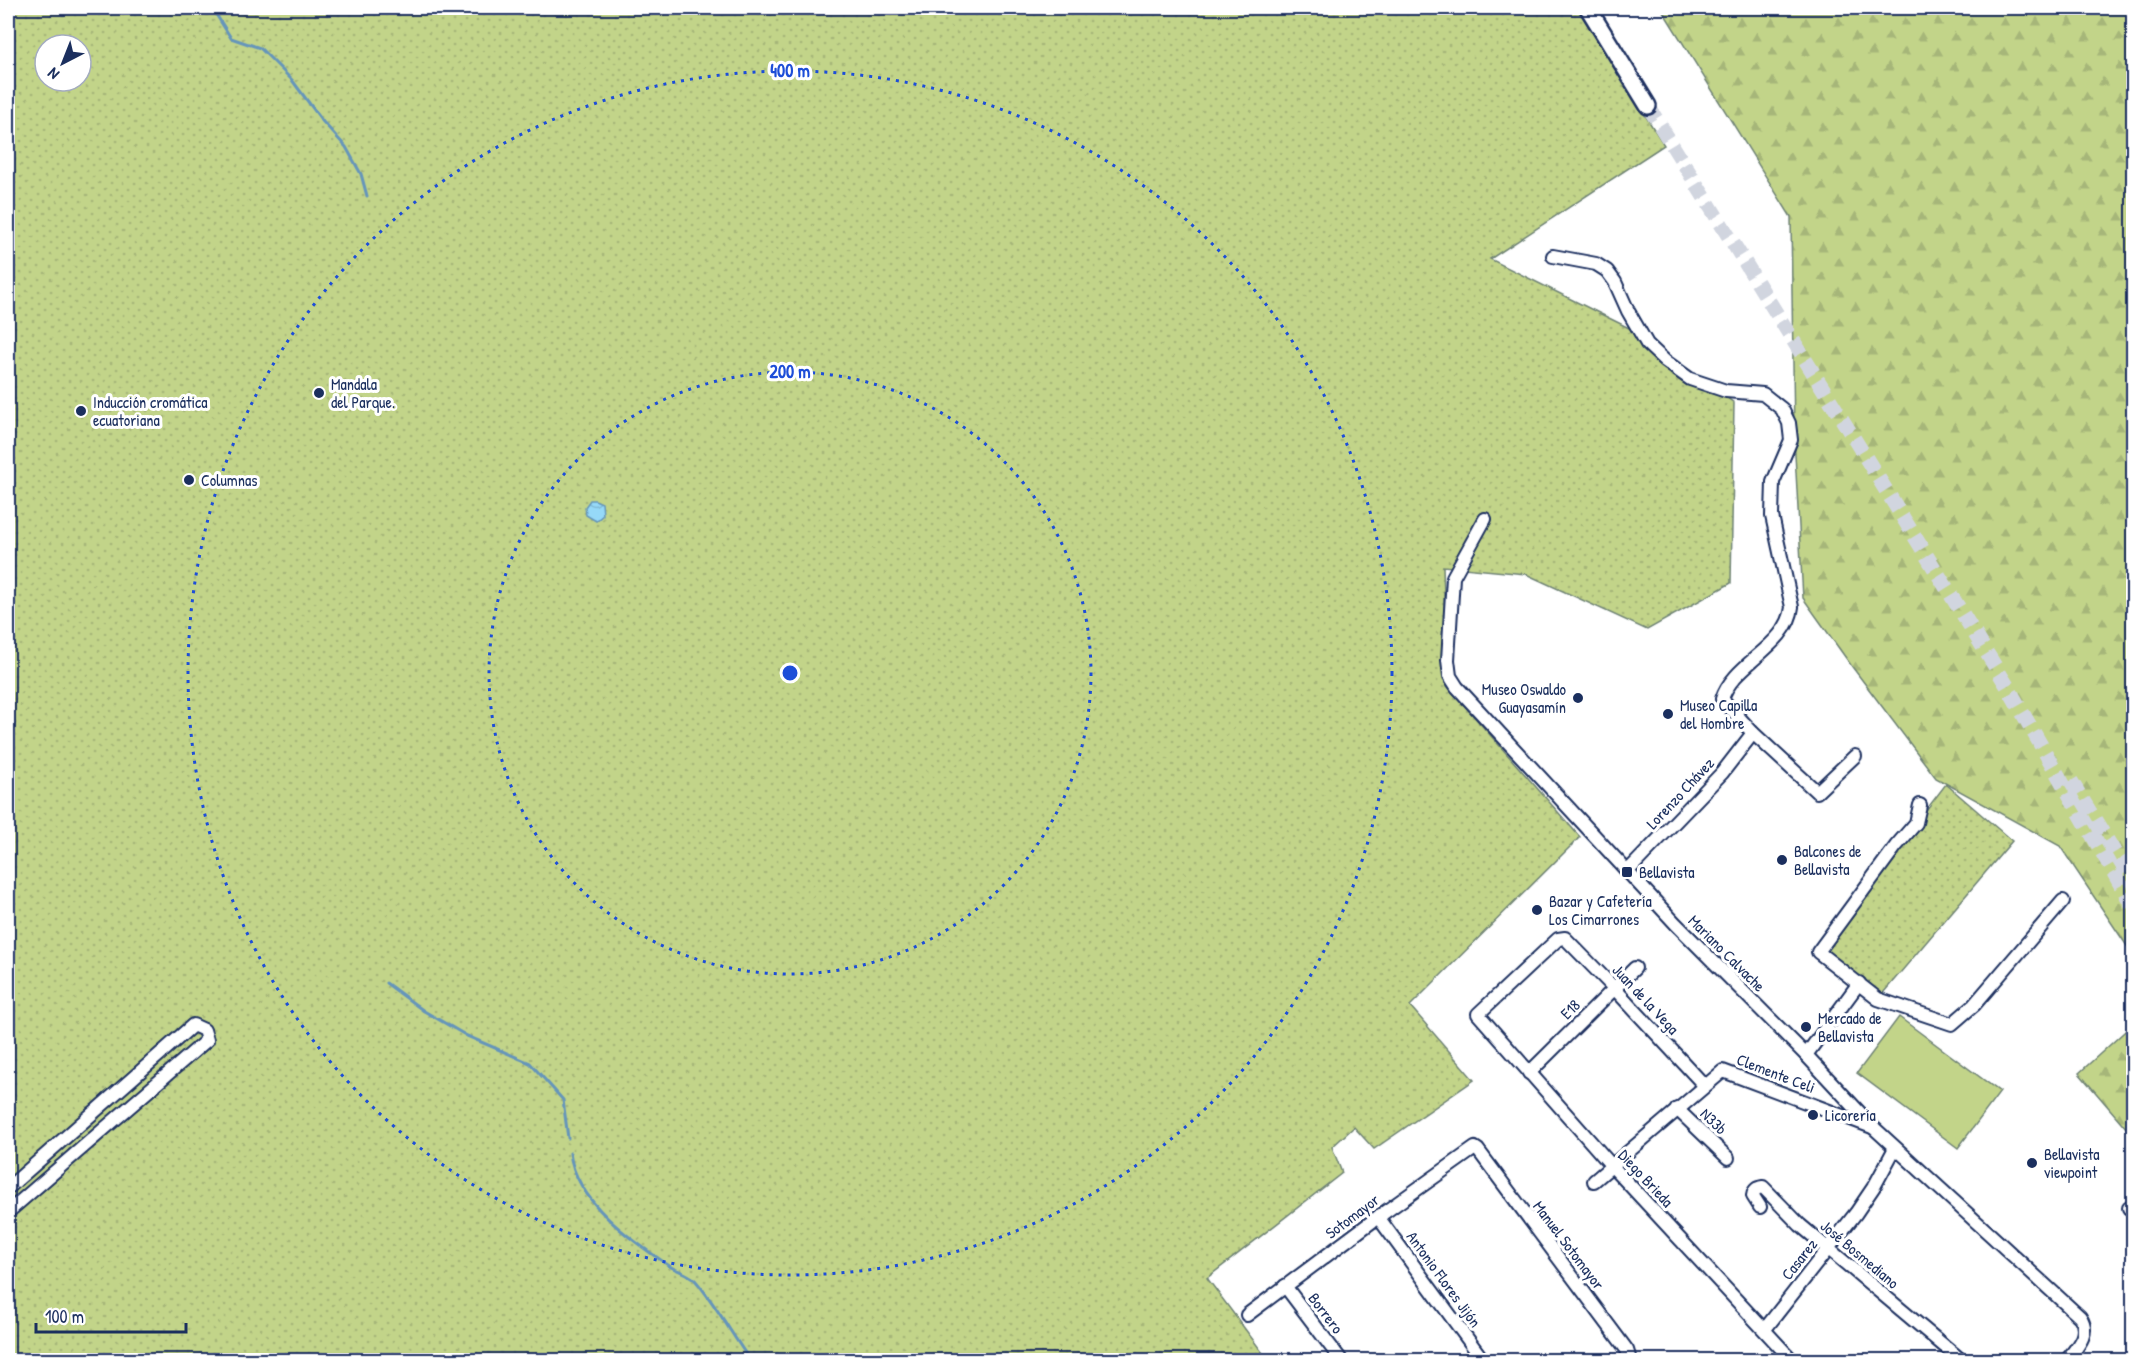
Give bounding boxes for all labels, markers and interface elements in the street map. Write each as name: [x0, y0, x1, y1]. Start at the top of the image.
north arrow: [33, 33, 93, 93]
text: 400 m: [770, 58, 810, 83]
text: N: [42, 63, 63, 85]
text: 200 m: [770, 359, 810, 384]
place label: Mandala del Parque.: [331, 373, 395, 413]
marker: Mandala del Parque.: [312, 386, 326, 400]
place label: Inducción cromática ecuatoriana: [93, 391, 208, 431]
marker: Inducción cromática ecuatoriana: [74, 404, 88, 418]
place label: Columnas: [201, 469, 257, 491]
marker: Columnas: [182, 473, 196, 487]
centre of rings: [780, 663, 800, 683]
place label: Museo Oswaldo Guayasamín: [1482, 678, 1567, 718]
marker: Museo Oswaldo Guayasamín: [1571, 691, 1585, 705]
place label: Museo Capilla del Hombre: [1680, 694, 1757, 734]
marker: Museo Capilla del Hombre: [1661, 707, 1675, 721]
street label: Lorenzo Chávez: [1641, 752, 1719, 834]
place label: Balcones de Bellavista: [1794, 840, 1862, 880]
marker: Balcones de Bellavista: [1775, 853, 1789, 867]
place label: Bellavista: [1639, 861, 1695, 883]
marker: Bellavista: [1620, 865, 1634, 879]
place label: Bazar y Cafetería Los Cimarrones: [1549, 890, 1652, 930]
marker: Bazar y Cafetería Los Cimarrones: [1530, 903, 1544, 917]
street label: Mariano Calvache: [1684, 910, 1771, 997]
street label: Juan de la Vega: [1608, 959, 1684, 1039]
street label: E18: [1555, 994, 1585, 1024]
place label: Mercado de Bellavista: [1818, 1007, 1882, 1047]
marker: Mercado de Bellavista: [1799, 1020, 1813, 1034]
street label: Clemente Celi: [1734, 1048, 1818, 1098]
street label: N33b: [1696, 1103, 1732, 1139]
place label: Licorería: [1825, 1104, 1876, 1126]
marker: Licorería: [1806, 1108, 1820, 1122]
place label: Bellavista viewpoint: [2044, 1143, 2100, 1183]
street label: Diego Brieda: [1614, 1144, 1678, 1212]
marker: Bellavista viewpoint: [2025, 1156, 2039, 1170]
street label: Sotomayor: [1321, 1188, 1383, 1244]
street label: Manuel Sotomayor: [1528, 1196, 1610, 1294]
street label: José Bosmediano: [1816, 1215, 1904, 1294]
street label: Antonio Flores Jijón: [1402, 1226, 1486, 1332]
street label: Casarez: [1776, 1234, 1822, 1284]
street label: Borrero: [1303, 1288, 1349, 1338]
scale bar: [36, 1296, 186, 1334]
text: 100 m: [45, 1304, 84, 1329]

